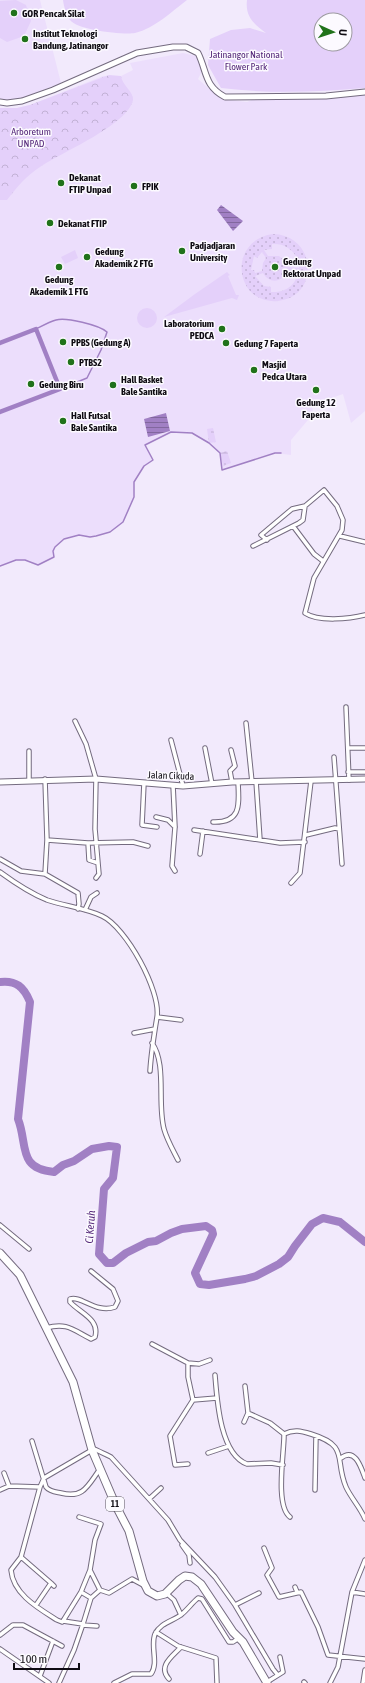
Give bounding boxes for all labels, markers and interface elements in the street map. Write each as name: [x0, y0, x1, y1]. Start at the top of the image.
marker: GOR Pencak Silat: [9, 8, 19, 18]
place label: GOR Pencak Silat: [22, 8, 85, 19]
north arrow: [313, 12, 353, 52]
place label: Institut Teknologi Bandung, Jatinangor: [33, 28, 109, 51]
text: U: [337, 29, 349, 36]
marker: Institut Teknologi Bandung, Jatinangor: [20, 34, 30, 44]
park label: Jatinangor National Flower Park: [209, 49, 283, 72]
park label: Arboretum UNPAD: [11, 126, 51, 149]
place label: Dekanat FTIP Unpad: [69, 172, 111, 195]
marker: Dekanat FTIP Unpad: [56, 178, 66, 188]
marker: FPIK: [129, 181, 139, 191]
place label: FPIK: [142, 181, 158, 192]
marker: Dekanat FTIP: [45, 218, 55, 228]
place label: Dekanat FTIP: [58, 218, 107, 229]
place label: Padjadjaran University: [190, 240, 235, 263]
place label: Gedung Akademik 2 FTG: [94, 246, 154, 269]
marker: Padjadjaran University: [177, 246, 187, 256]
marker: Gedung Akademik 2 FTG: [82, 252, 92, 262]
place label: Gedung Rektorat Unpad: [283, 256, 341, 279]
marker: Gedung Akademik 1 FTG: [54, 262, 64, 272]
marker: Gedung Rektorat Unpad: [270, 262, 280, 272]
place label: Gedung Akademik 1 FTG: [29, 274, 89, 297]
place label: Laboratorium PEDCA: [164, 318, 214, 341]
marker: Laboratorium PEDCA: [217, 324, 227, 334]
marker: PPBS (Gedung A): [58, 337, 68, 347]
place label: PPBS (Gedung A): [71, 337, 131, 348]
marker: Gedung 7 Faperta: [221, 338, 231, 348]
place label: Gedung 7 Faperta: [234, 338, 298, 349]
marker: PTBS2: [66, 357, 76, 367]
place label: PTBS2: [79, 357, 102, 368]
place label: Masjid Pedca Utara: [262, 359, 307, 382]
marker: Masjid Pedca Utara: [249, 365, 259, 375]
place label: Hall Basket Bale Santika: [121, 374, 167, 397]
marker: Gedung Biru: [26, 379, 36, 389]
place label: Gedung Biru: [39, 379, 84, 390]
marker: Hall Basket Bale Santika: [108, 380, 118, 390]
marker: Gedung 12 Faperta: [311, 385, 321, 395]
place label: Gedung 12 Faperta: [296, 397, 336, 420]
place label: Hall Futsal Bale Santika: [71, 410, 117, 433]
marker: Hall Futsal Bale Santika: [58, 416, 68, 426]
street label: Jalan Cikuda: [147, 769, 195, 782]
water label: Ci Keruh: [83, 1209, 97, 1244]
road number: 11: [106, 1497, 124, 1511]
scale bar: [14, 1645, 79, 1671]
text: 100 m: [20, 1652, 47, 1666]

